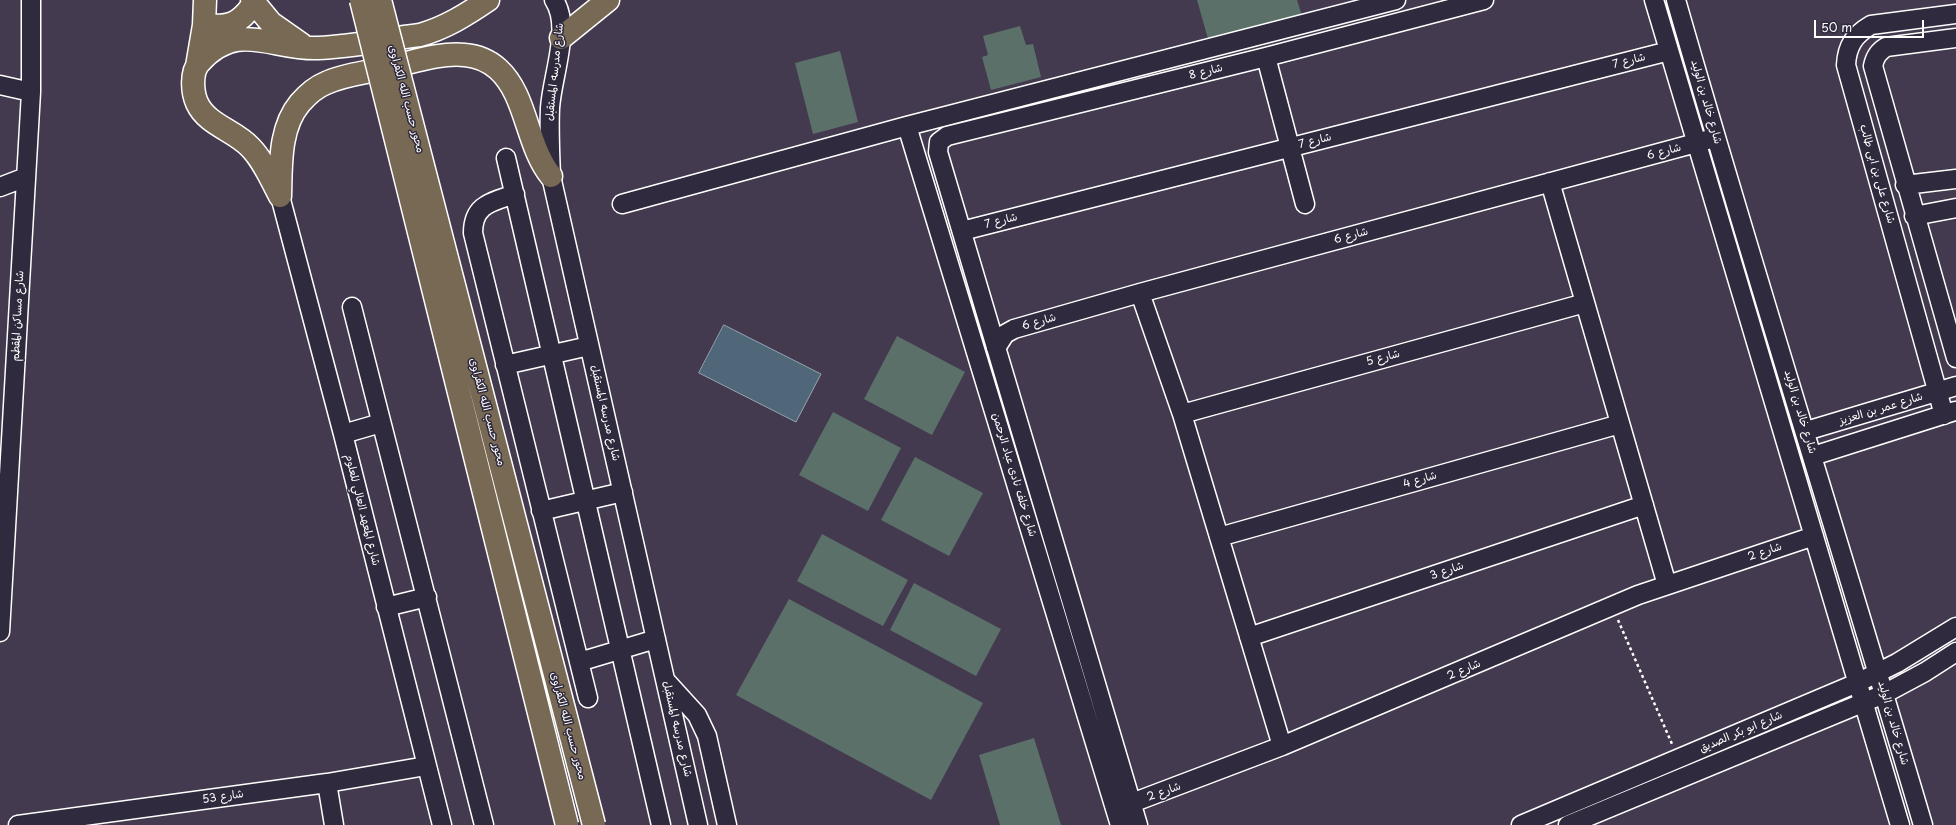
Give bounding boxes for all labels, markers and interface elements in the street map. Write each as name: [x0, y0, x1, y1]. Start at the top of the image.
scale bar: [1816, 12, 1926, 38]
text: 50 m: [1821, 18, 1852, 36]
street label: شارع مدرسه المستقبل: [543, 22, 567, 122]
street label: محور حسب الله الكفراوى: [385, 44, 427, 154]
street label: شارع 7: [1611, 51, 1647, 71]
street label: شارع خالد بن الوليد: [1688, 58, 1724, 146]
street label: شارع 8: [1188, 61, 1224, 83]
street label: شارع على بن ابى طالب: [1857, 123, 1897, 225]
street label: شارع 7: [1297, 131, 1333, 151]
street label: شارع 6: [1645, 141, 1683, 163]
street label: شارع 7: [983, 211, 1019, 231]
street label: شارع 6: [1332, 225, 1370, 247]
street label: شارع مساكن المقطم: [9, 270, 27, 362]
street label: شارع 6: [1020, 311, 1058, 333]
street label: شارع 5: [1365, 347, 1401, 369]
street label: محور حسب الله الكفراوى: [466, 357, 508, 467]
street label: شارع مدرسه المستقبل: [588, 364, 622, 462]
street label: شارع خالد بن الوليد: [1781, 369, 1819, 455]
street label: شارع عمر بن العزيز: [1837, 390, 1925, 428]
street label: شارع خلف نادى عباد الرحمن: [989, 411, 1039, 539]
street label: شارع المعهد العالي للعلوم: [342, 453, 382, 567]
street label: شارع 4: [1402, 469, 1438, 491]
street label: شارع 2: [1746, 540, 1784, 564]
street label: شارع 3: [1428, 559, 1466, 583]
street label: شارع 2: [1445, 657, 1483, 683]
street label: محور حسب الله الكفراوى: [547, 671, 589, 781]
street label: شارع خالد بن الوليد: [1875, 679, 1911, 767]
street label: شارع مدرسه المستقبل: [660, 680, 694, 778]
street label: شارع ابو بكر الصديق: [1697, 709, 1785, 755]
street label: شارع 2: [1145, 780, 1183, 804]
street label: شارع 53: [202, 788, 244, 806]

